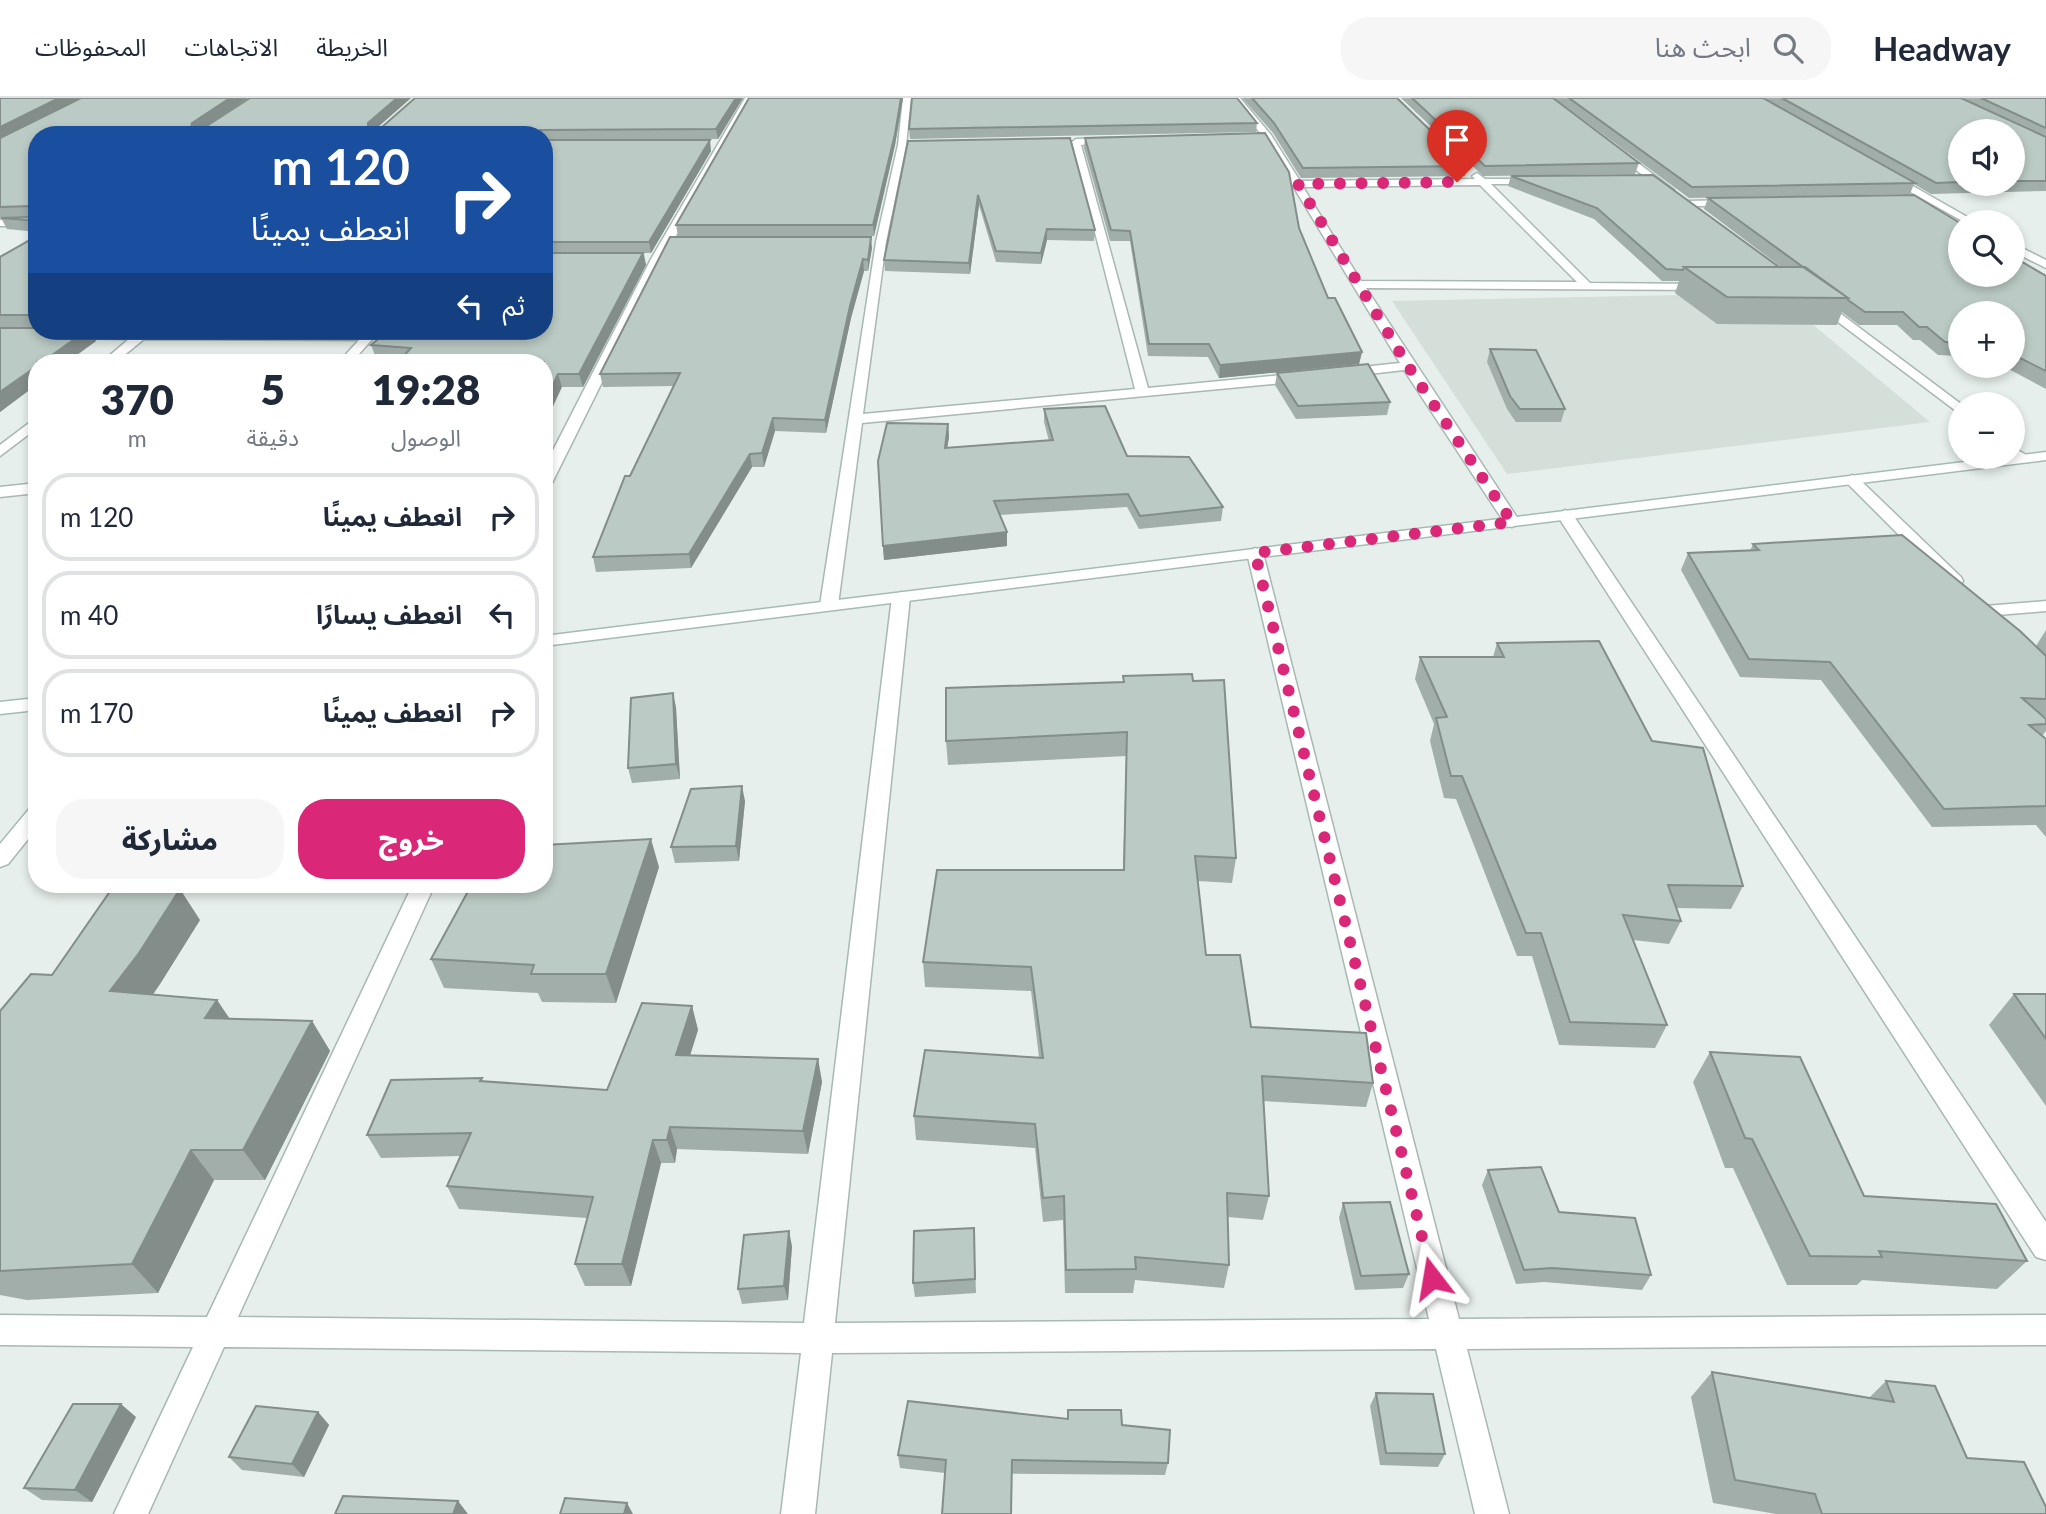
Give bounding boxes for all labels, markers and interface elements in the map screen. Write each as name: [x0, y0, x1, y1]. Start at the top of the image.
search box: [1341, 17, 1831, 80]
text: Headway: [1873, 28, 2011, 68]
icon: search: [1769, 29, 1807, 67]
text: ابحث هنا: [1655, 31, 1751, 63]
text: المحفوظات: [35, 32, 146, 61]
text: الاتجاهات: [184, 32, 278, 61]
text: الخريطة: [316, 32, 388, 61]
pin: [1427, 110, 1487, 182]
map controls: [1948, 119, 2025, 469]
button: sound: [1948, 119, 2025, 196]
icon: arrive: [1438, 121, 1476, 159]
text: 120 m: [272, 137, 410, 195]
icon: right: [434, 154, 525, 245]
text: انعطف يمينًا: [251, 208, 410, 247]
button: search: [1948, 210, 2025, 287]
icon: left: [451, 287, 489, 325]
text: ثم: [503, 289, 525, 321]
button: +: [1948, 301, 2025, 378]
text: 5: [261, 364, 285, 414]
text: 19:28: [372, 364, 480, 414]
text: 370: [101, 374, 174, 424]
button: −: [1948, 392, 2025, 469]
text: دقيقة: [247, 423, 299, 451]
text: الوصول: [391, 423, 461, 451]
text: m: [128, 424, 147, 452]
icon: right: [483, 498, 521, 536]
text: انعطف يمينًا: [323, 500, 462, 532]
text: 120 m: [60, 501, 133, 533]
icon: left: [483, 596, 521, 634]
text: انعطف يسارًا: [316, 598, 462, 630]
text: 40 m: [60, 599, 118, 631]
icon: right: [483, 694, 521, 732]
text: انعطف يمينًا: [323, 696, 462, 728]
text: 170 m: [60, 697, 133, 729]
button: مشاركة: [56, 799, 284, 879]
button: خروج: [298, 799, 525, 879]
position arrow: [1395, 1241, 1469, 1315]

